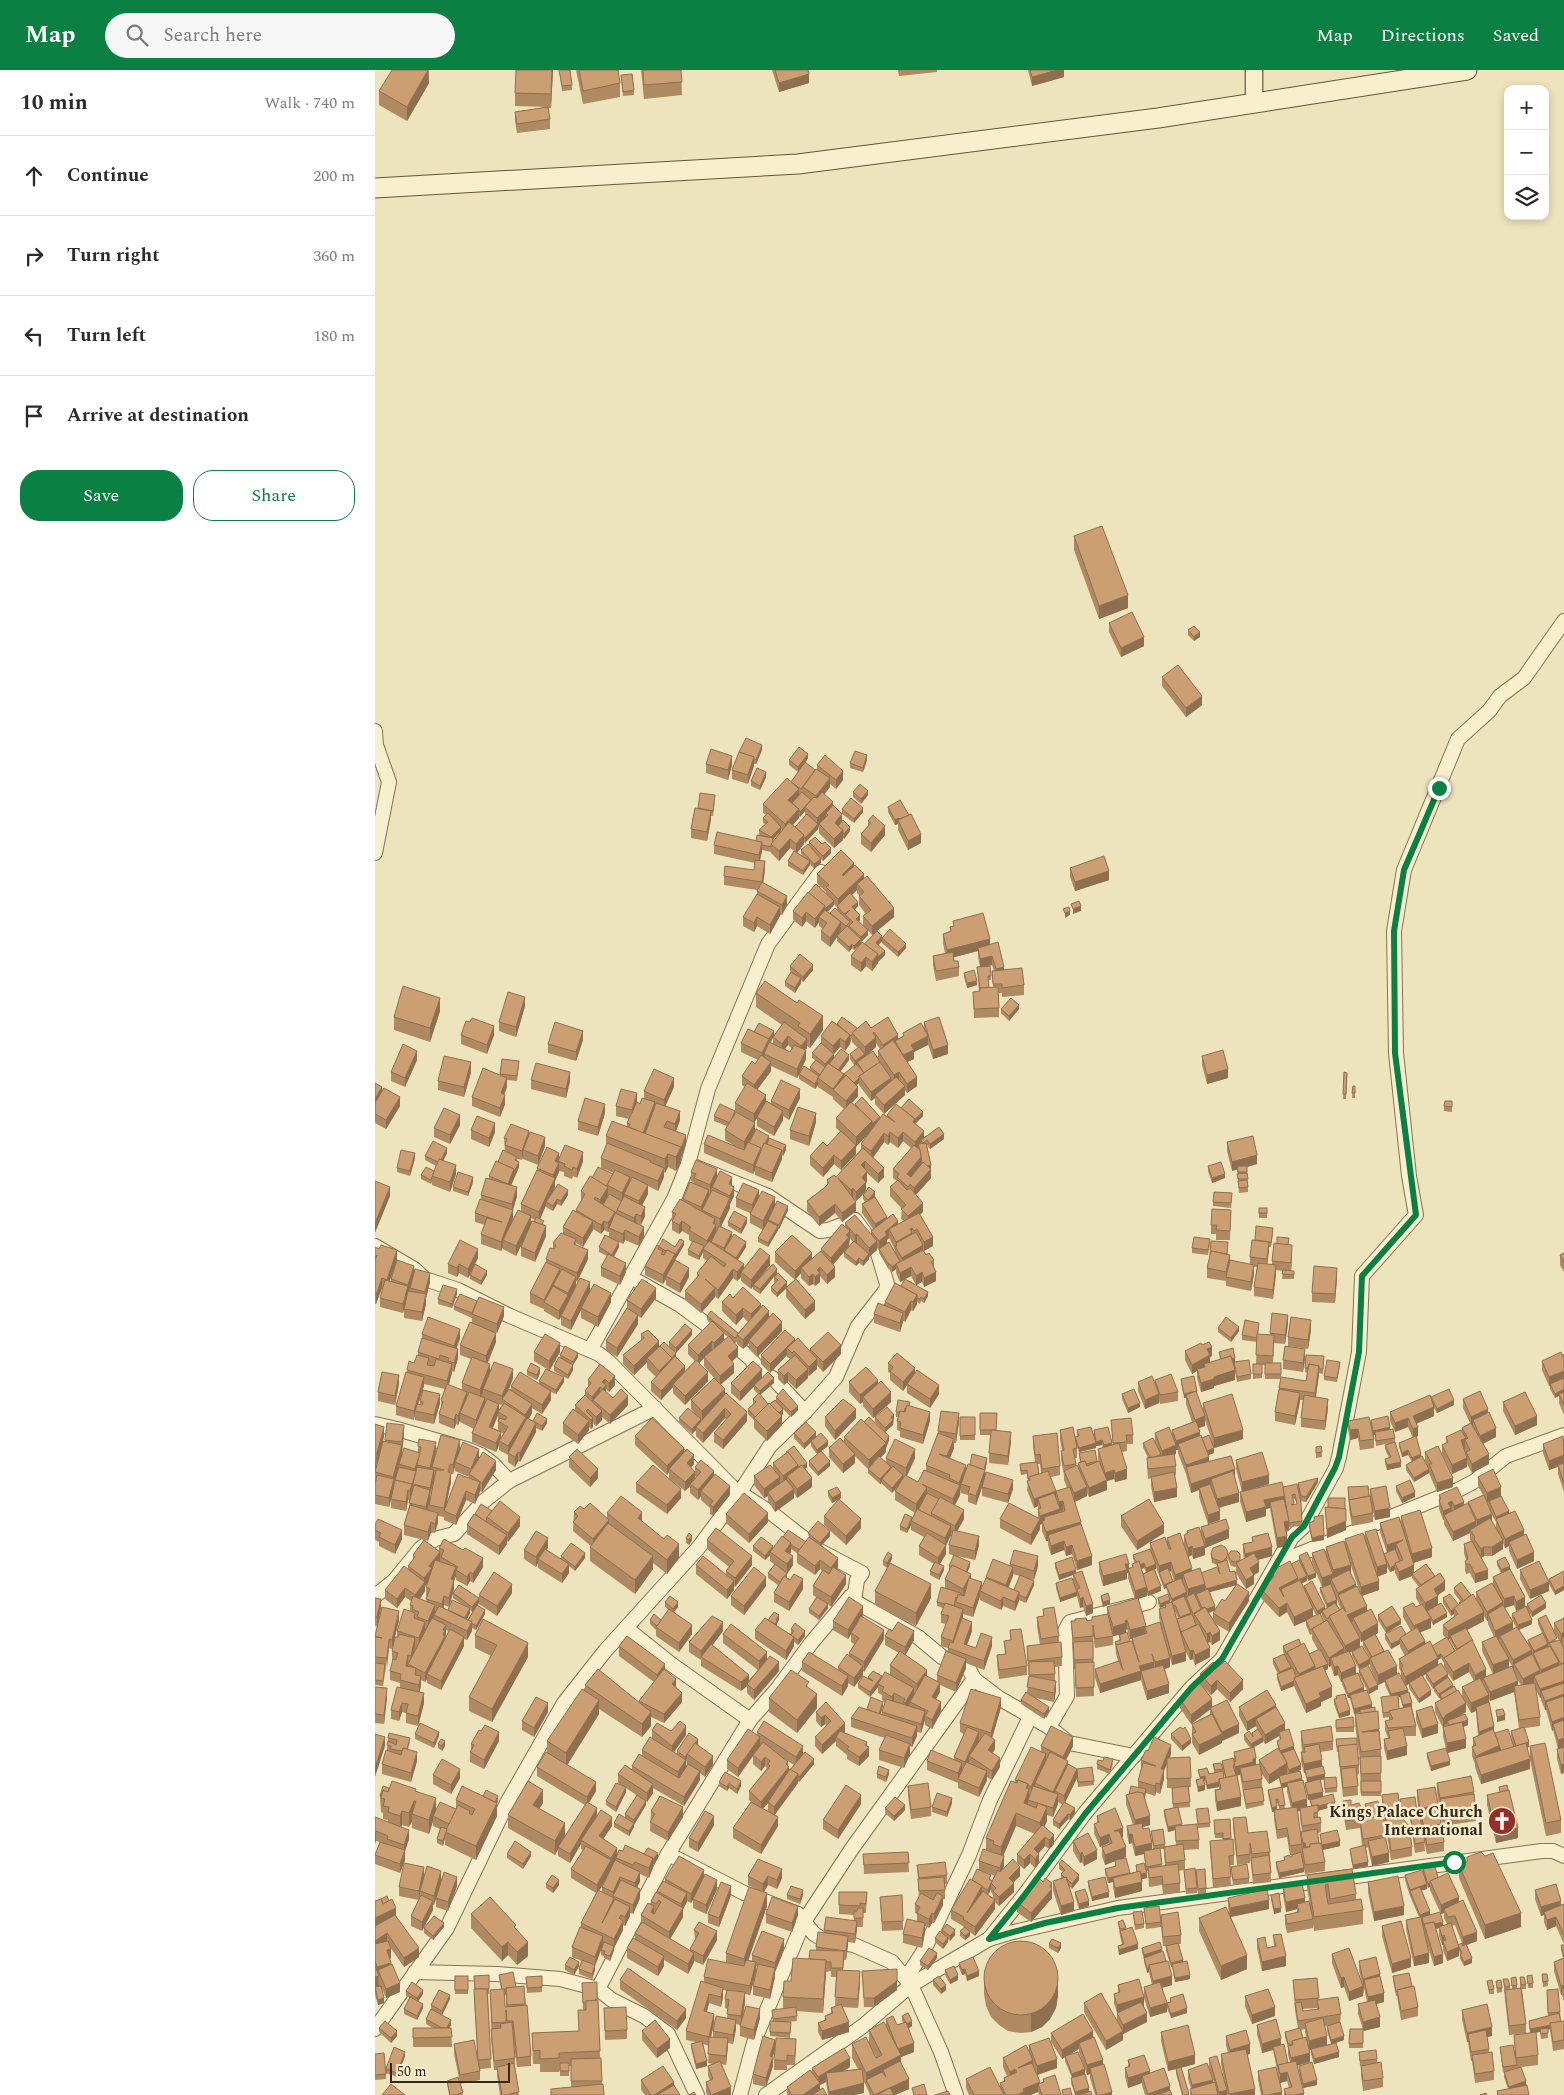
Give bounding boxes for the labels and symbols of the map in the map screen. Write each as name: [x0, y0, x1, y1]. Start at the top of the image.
route end: [1428, 777, 1451, 800]
place label: Kings Palace Church International: [1329, 1800, 1483, 1842]
church icon: Kings Palace Church International: [1487, 1806, 1517, 1836]
route start: [1443, 1851, 1466, 1874]
scale bar: [390, 2060, 510, 2083]

